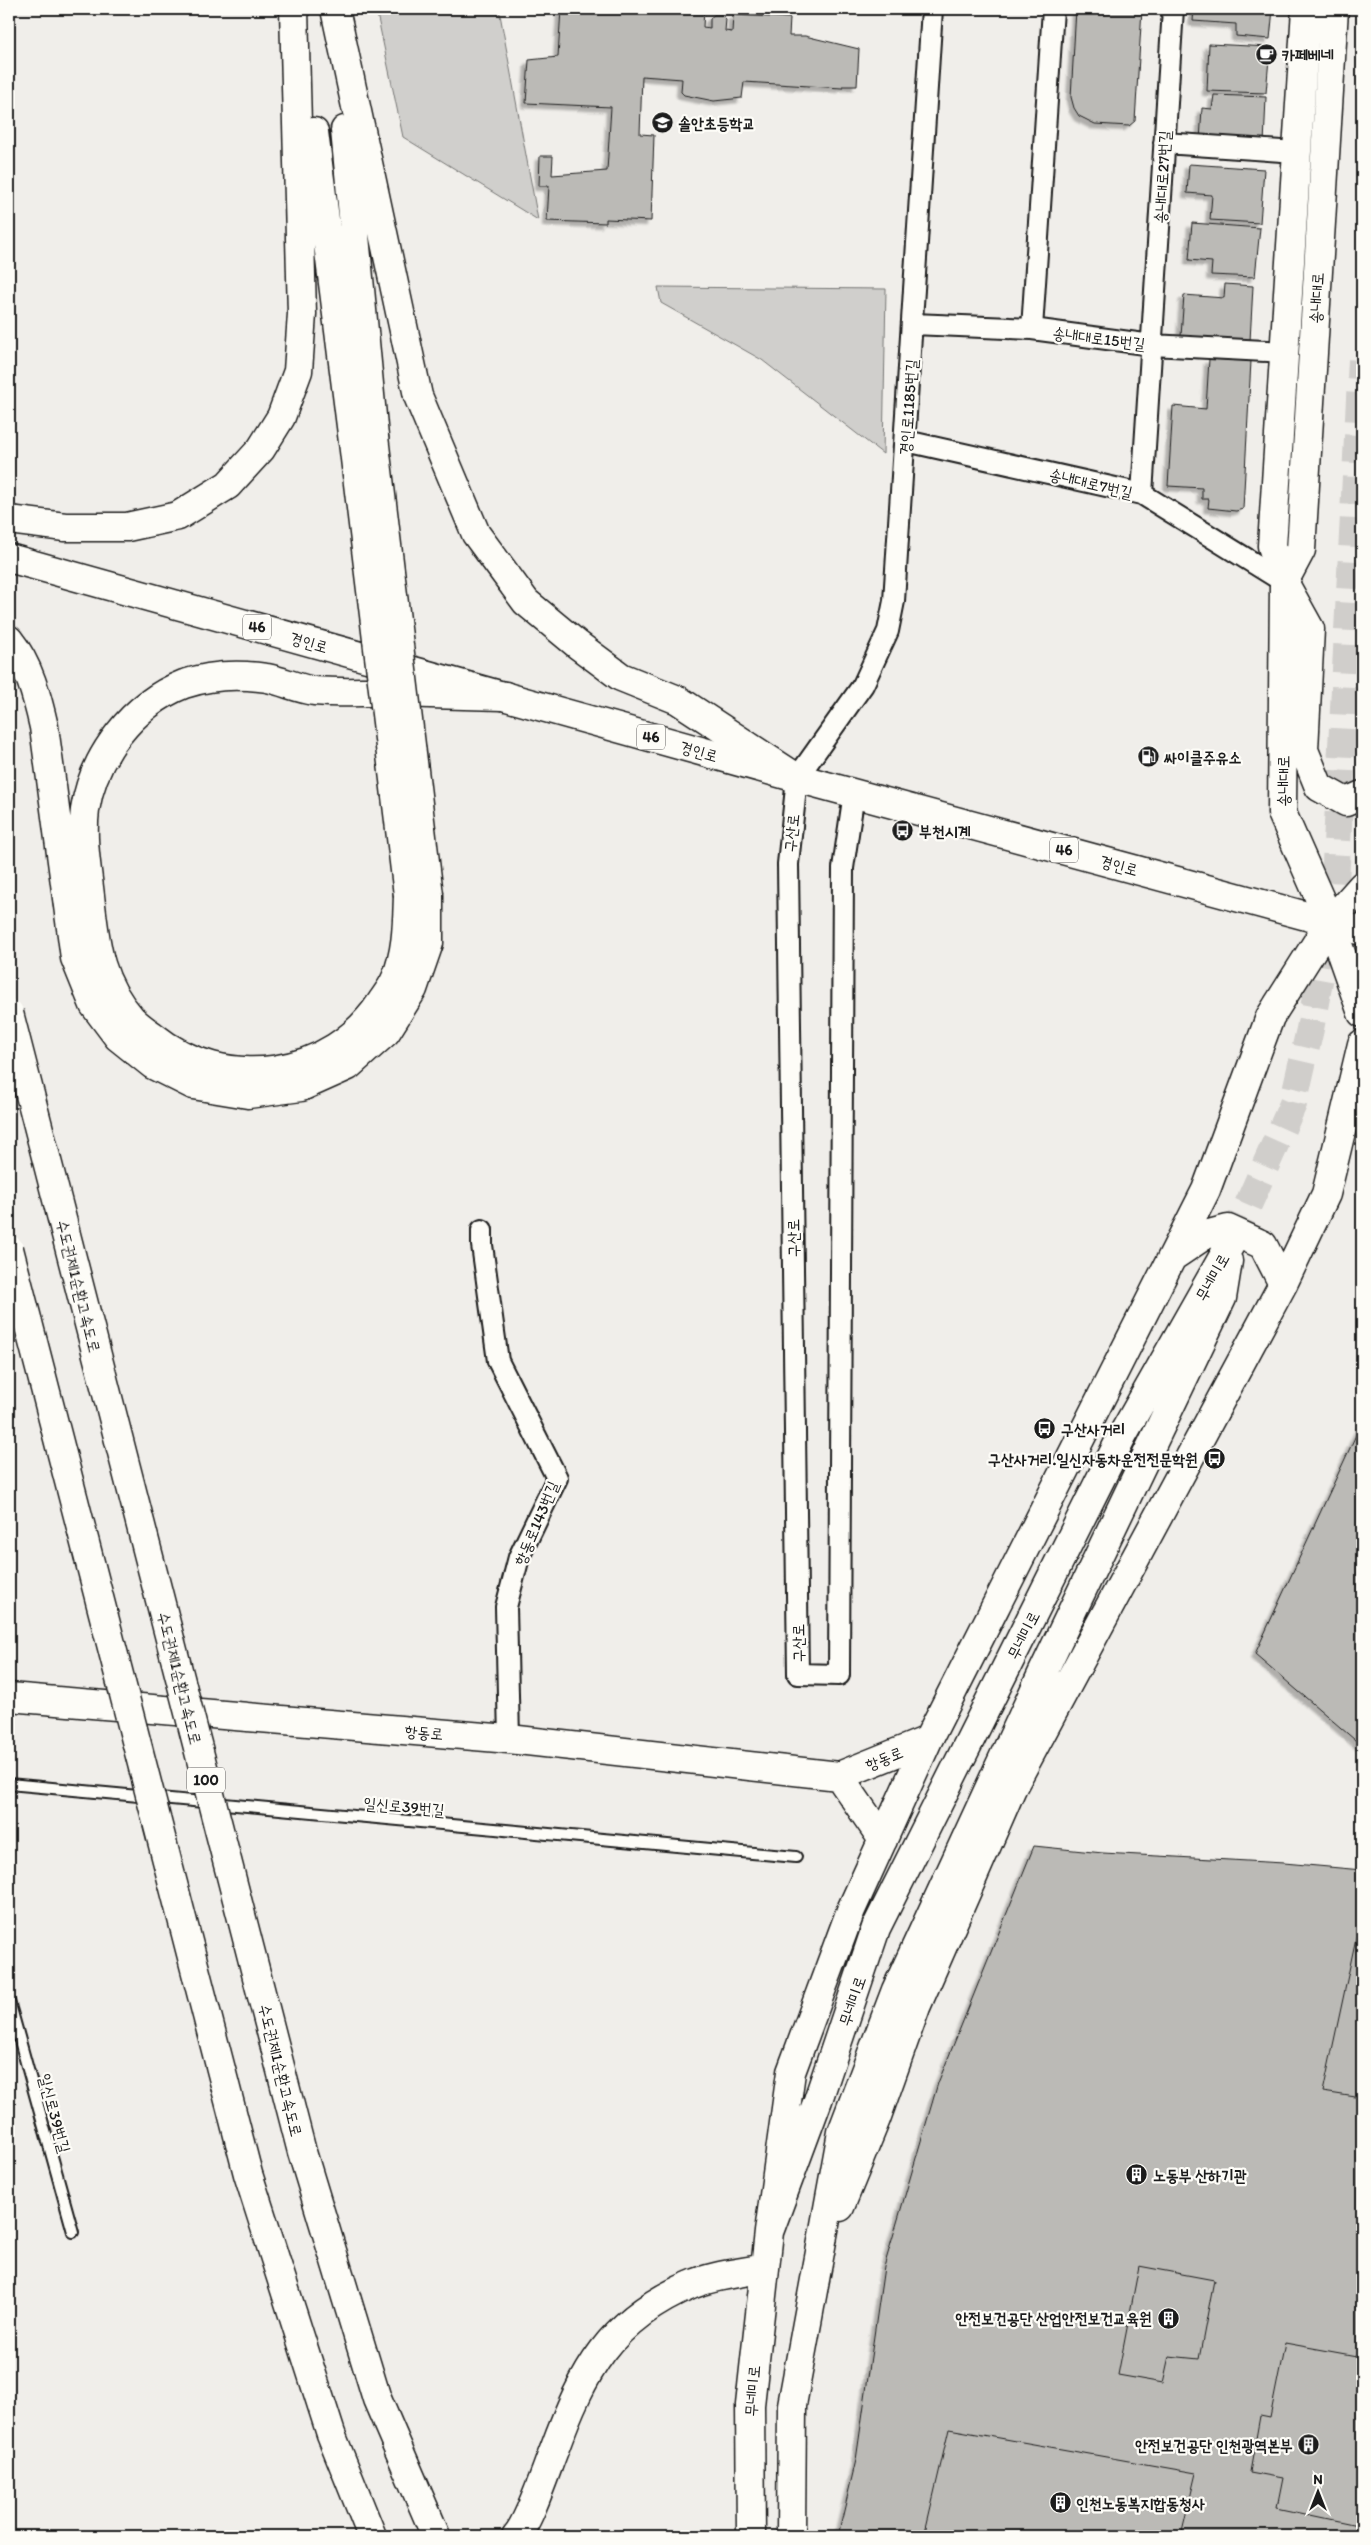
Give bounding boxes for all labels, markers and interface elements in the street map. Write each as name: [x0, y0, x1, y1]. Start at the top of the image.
cafe icon: 카페베네: [1254, 43, 1278, 67]
place label: 카페베네: [1282, 46, 1334, 65]
school or university icon: 솔안초등학교: [650, 111, 674, 135]
place label: 솔안초등학교: [678, 114, 755, 133]
street label: 송내대로27번길: [1151, 130, 1174, 224]
street label: 송내대로: [1306, 272, 1327, 324]
street label: 송내대로15번길: [1052, 323, 1146, 354]
street label: 경인로1185번길: [896, 358, 921, 456]
street label: 송내대로7번길: [1047, 465, 1135, 502]
road number: 46: [243, 614, 271, 640]
street label: 경인로: [288, 628, 330, 657]
road number: 46: [637, 724, 665, 750]
street label: 경인로: [678, 737, 720, 766]
fuel station icon: 싸이클주유소: [1136, 745, 1160, 769]
place label: 싸이클주유소: [1163, 748, 1241, 767]
street label: 송내대로: [1274, 755, 1293, 807]
street label: 구산로: [780, 813, 803, 853]
bus stop icon: 부천시계: [891, 819, 915, 843]
place label: 부천시계: [919, 822, 971, 841]
road number: 46: [1050, 838, 1078, 862]
street label: 경인로: [1098, 851, 1140, 880]
street label: 수도권제1순환고속도로: [53, 1218, 104, 1354]
street label: 구산로: [784, 1219, 803, 1257]
street label: 무네미로: [1192, 1250, 1233, 1304]
bus stop icon: 구산사거리: [1033, 1417, 1057, 1441]
place label: 구산사거리: [1061, 1420, 1125, 1439]
bus stop icon: 구산사거리.일신자동차운전전문학원: [1202, 1447, 1226, 1471]
place label: 구산사거리.일신자동차운전전문학원: [988, 1450, 1198, 1469]
street label: 항동로143번길: [510, 1478, 563, 1568]
street label: 무네미로: [1003, 1608, 1044, 1662]
street label: 수도권제1순환고속도로: [154, 1610, 205, 1746]
street label: 구산로: [789, 1624, 808, 1662]
street label: 항동로: [404, 1721, 444, 1744]
street label: 항동로: [863, 1742, 906, 1775]
road number: 100: [187, 1768, 225, 1792]
street label: 일신로39번길: [363, 1793, 445, 1820]
street label: 무네미로: [835, 1974, 870, 2029]
street label: 수도권제1순환고속도로: [255, 2002, 306, 2138]
street label: 일신로39번길: [35, 2071, 74, 2155]
building icon: 노동부 산하기관: [1125, 2163, 1149, 2187]
place label: 노동부 산하기관: [1153, 2166, 1247, 2185]
building icon: 안전보건공단 산업안전보건교육원: [1156, 2306, 1180, 2330]
place label: 안전보건공단 산업안전보건교육원: [955, 2309, 1152, 2328]
street label: 무네미로: [741, 2365, 764, 2417]
building icon: 안전보건공단 인천광역본부: [1297, 2433, 1321, 2457]
place label: 안전보건공단 인천광역본부: [1135, 2436, 1293, 2455]
north arrow: [1294, 2468, 1344, 2518]
text: N: [1313, 2471, 1323, 2488]
building icon: 인천노동복지합동청사: [1048, 2491, 1072, 2515]
place label: 인천노동복지합동청사: [1076, 2494, 1205, 2513]

